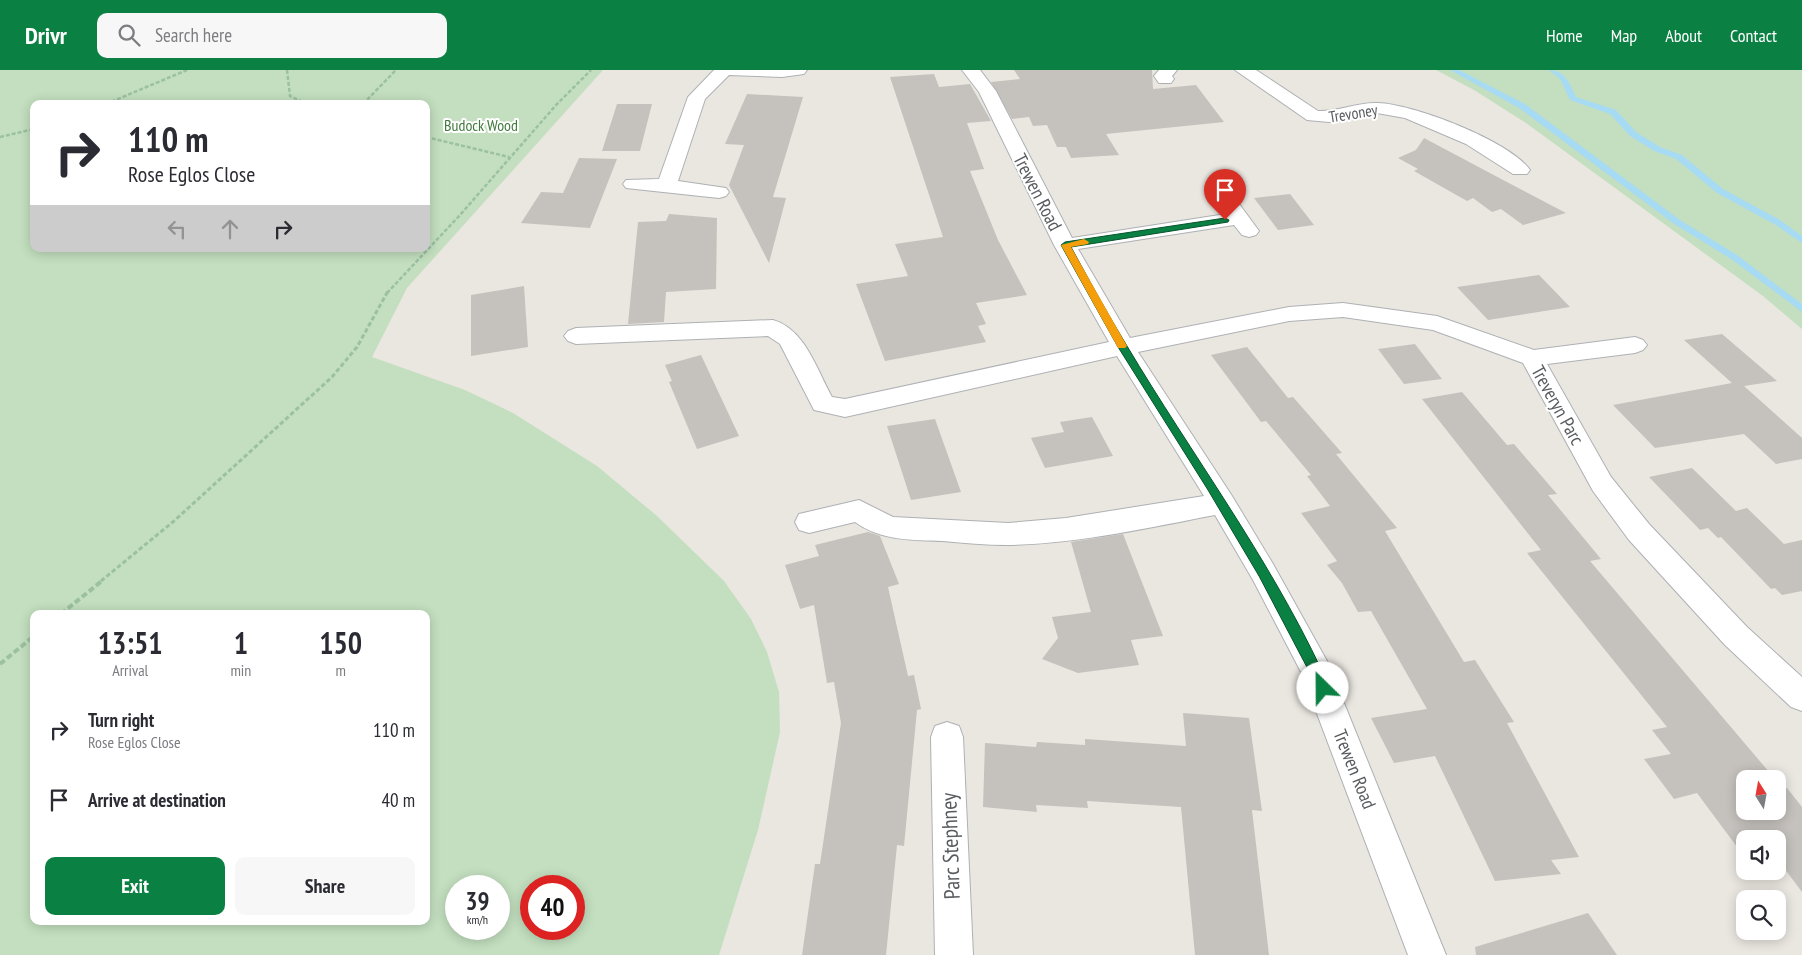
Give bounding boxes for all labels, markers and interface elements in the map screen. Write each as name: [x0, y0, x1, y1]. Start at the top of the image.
search box: [97, 13, 447, 58]
text: Drivr: [25, 20, 67, 51]
icon: search: [115, 21, 143, 49]
text: Search here: [155, 23, 232, 47]
text: Home: [1546, 24, 1583, 47]
text: Map: [1611, 24, 1637, 47]
text: About: [1665, 24, 1702, 47]
text: Contact: [1730, 24, 1777, 47]
street label: Trevoney: [1327, 99, 1379, 127]
park label: Budock Wood: [444, 115, 518, 135]
text: 110 m: [128, 116, 209, 162]
icon: right: [45, 120, 110, 185]
street label: Trewen Road: [1008, 149, 1068, 235]
text: Rose Eglos Close: [128, 160, 255, 188]
pin: [1204, 169, 1246, 220]
icon: arrive: [1211, 176, 1239, 204]
icon: left: [163, 215, 191, 243]
icon: ahead: [216, 215, 244, 243]
icon: right: [269, 215, 297, 243]
street label: Treveryn Parc: [1526, 361, 1590, 449]
text: 13:51: [98, 623, 163, 662]
text: 1: [234, 623, 248, 662]
text: 150: [319, 623, 362, 662]
text: Arrival: [112, 660, 148, 680]
text: min: [230, 660, 251, 680]
text: m: [335, 660, 346, 680]
position arrow: [1296, 661, 1348, 713]
text: Turn right: [88, 708, 154, 732]
icon: right: [45, 716, 73, 744]
text: 110 m: [373, 718, 415, 742]
street label: Trewen Road: [1328, 726, 1382, 812]
text: Rose Eglos Close: [88, 732, 181, 752]
north arrow: [1736, 770, 1786, 820]
map controls: [1736, 770, 1786, 940]
icon: arrive: [45, 786, 73, 814]
text: Arrive at destination: [88, 788, 226, 812]
text: 40 m: [382, 788, 415, 812]
street label: Parc Stephney: [934, 792, 966, 900]
button: sound: [1736, 830, 1786, 880]
button: Exit: [45, 857, 225, 915]
button: Share: [235, 857, 415, 915]
speed limit sign: 40: [520, 875, 585, 940]
text: 39: [466, 885, 489, 917]
button: search: [1736, 890, 1786, 940]
text: km/h: [467, 912, 488, 927]

